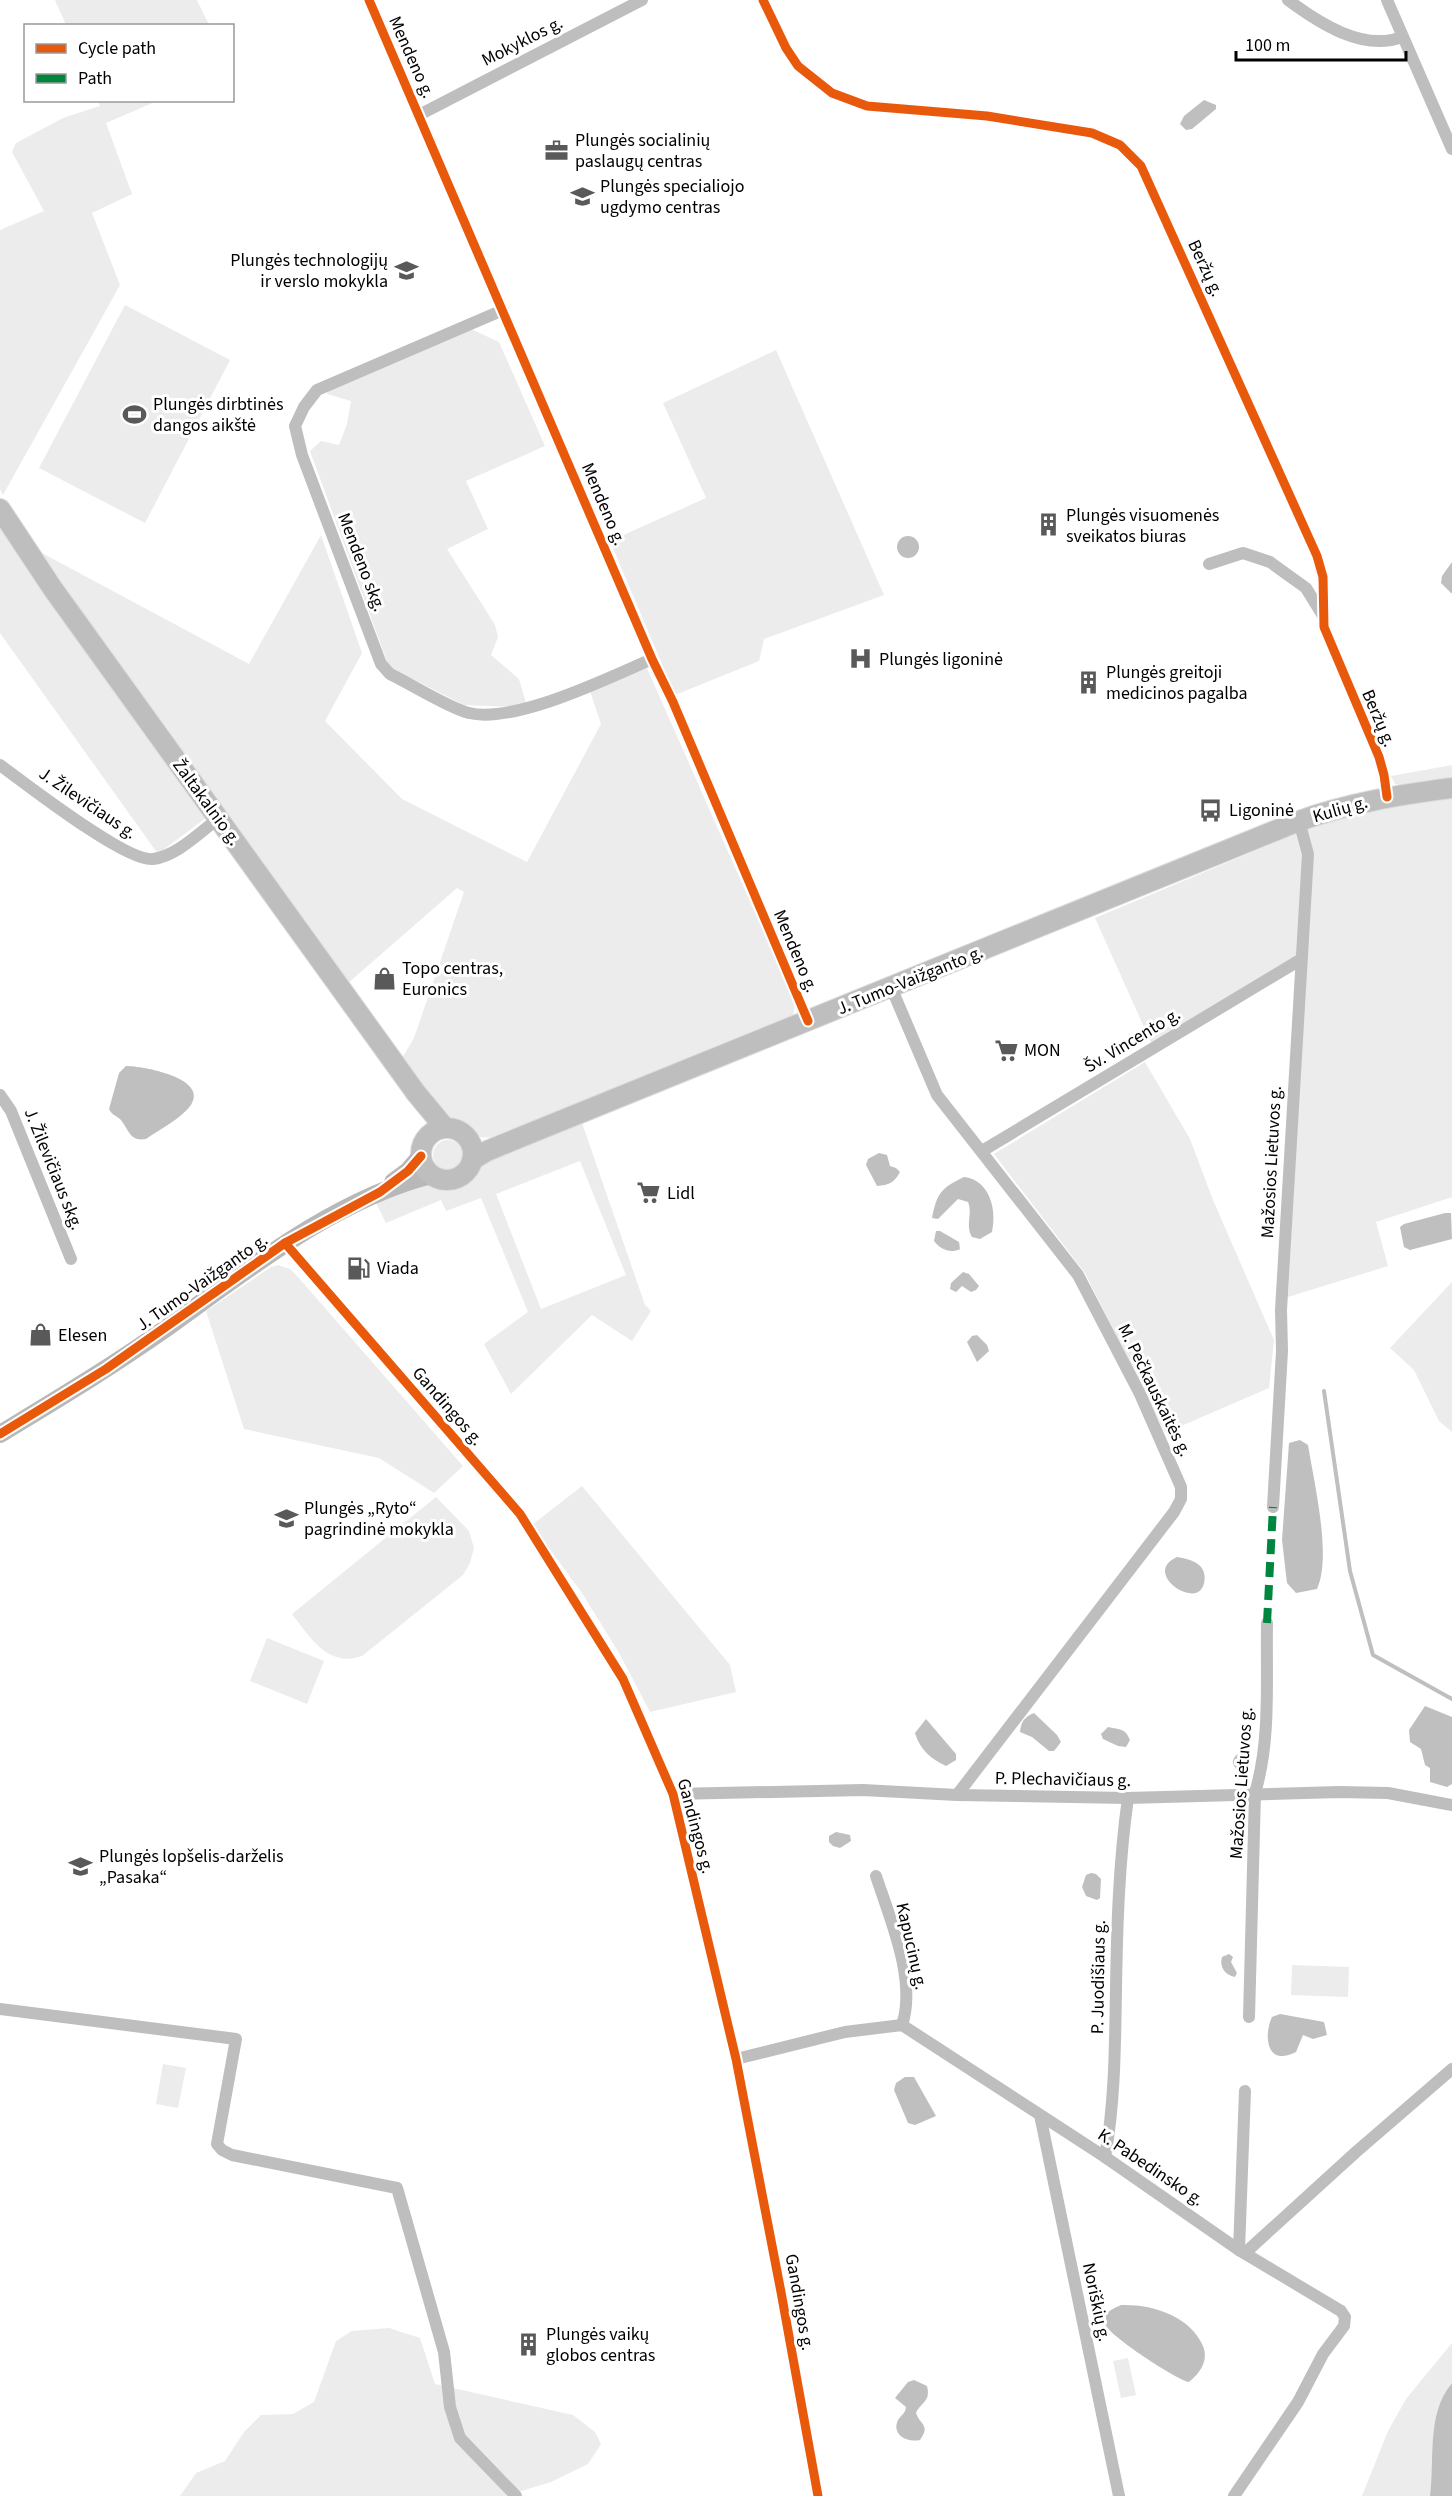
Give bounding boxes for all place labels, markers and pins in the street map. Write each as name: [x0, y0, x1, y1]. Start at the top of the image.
place label: Plungės socialinių paslaugų centras: [575, 128, 711, 174]
office icon: Plungės socialinių paslaugų centras: [544, 137, 570, 163]
place label: Plungės specialiojo ugdymo centras: [600, 174, 744, 220]
school or university icon: Plungės specialiojo ugdymo centras: [569, 183, 595, 209]
place label: Plungės technologijų ir verslo mokykla: [230, 248, 388, 294]
school or university icon: Plungės technologijų ir verslo mokykla: [393, 257, 419, 283]
place label: Plungės dirbtinės dangos aikštė: [153, 392, 283, 438]
sports icon: Plungės dirbtinės dangos aikštė: [122, 401, 148, 427]
place label: Plungės visuomenės sveikatos biuras: [1066, 503, 1219, 549]
building icon: Plungės visuomenės sveikatos biuras: [1035, 512, 1061, 538]
hospital icon: Plungės ligoninė: [848, 646, 874, 672]
place label: Plungės ligoninė: [879, 647, 1003, 672]
place label: Plungės greitoji medicinos pagalba: [1106, 660, 1248, 706]
building icon: Plungės greitoji medicinos pagalba: [1075, 669, 1101, 695]
bus stop icon: Ligoninė: [1198, 797, 1224, 823]
place label: Ligoninė: [1229, 798, 1294, 823]
place label: Topo centras, Euronics: [402, 956, 503, 1002]
shop icon: Topo centras, Euronics: [371, 965, 397, 991]
supermarket icon: MON: [993, 1037, 1019, 1063]
place label: MON: [1024, 1038, 1061, 1063]
supermarket icon: Lidl: [636, 1180, 662, 1206]
place label: Lidl: [667, 1181, 695, 1206]
fuel station icon: Viada: [346, 1255, 372, 1281]
place label: Viada: [377, 1256, 419, 1281]
shop icon: Elesen: [27, 1322, 53, 1348]
place label: Elesen: [58, 1323, 107, 1348]
place label: Plungės „Ryto“ pagrindinė mokykla: [304, 1496, 454, 1542]
school or university icon: Plungės „Ryto“ pagrindinė mokykla: [273, 1505, 299, 1531]
place label: Plungės lopšelis-darželis „Pasaka“: [99, 1844, 284, 1890]
school or university icon: Plungės lopšelis-darželis „Pasaka“: [68, 1853, 94, 1879]
place label: Plungės vaikų globos centras: [546, 2322, 655, 2368]
building icon: Plungės vaikų globos centras: [515, 2331, 541, 2357]

